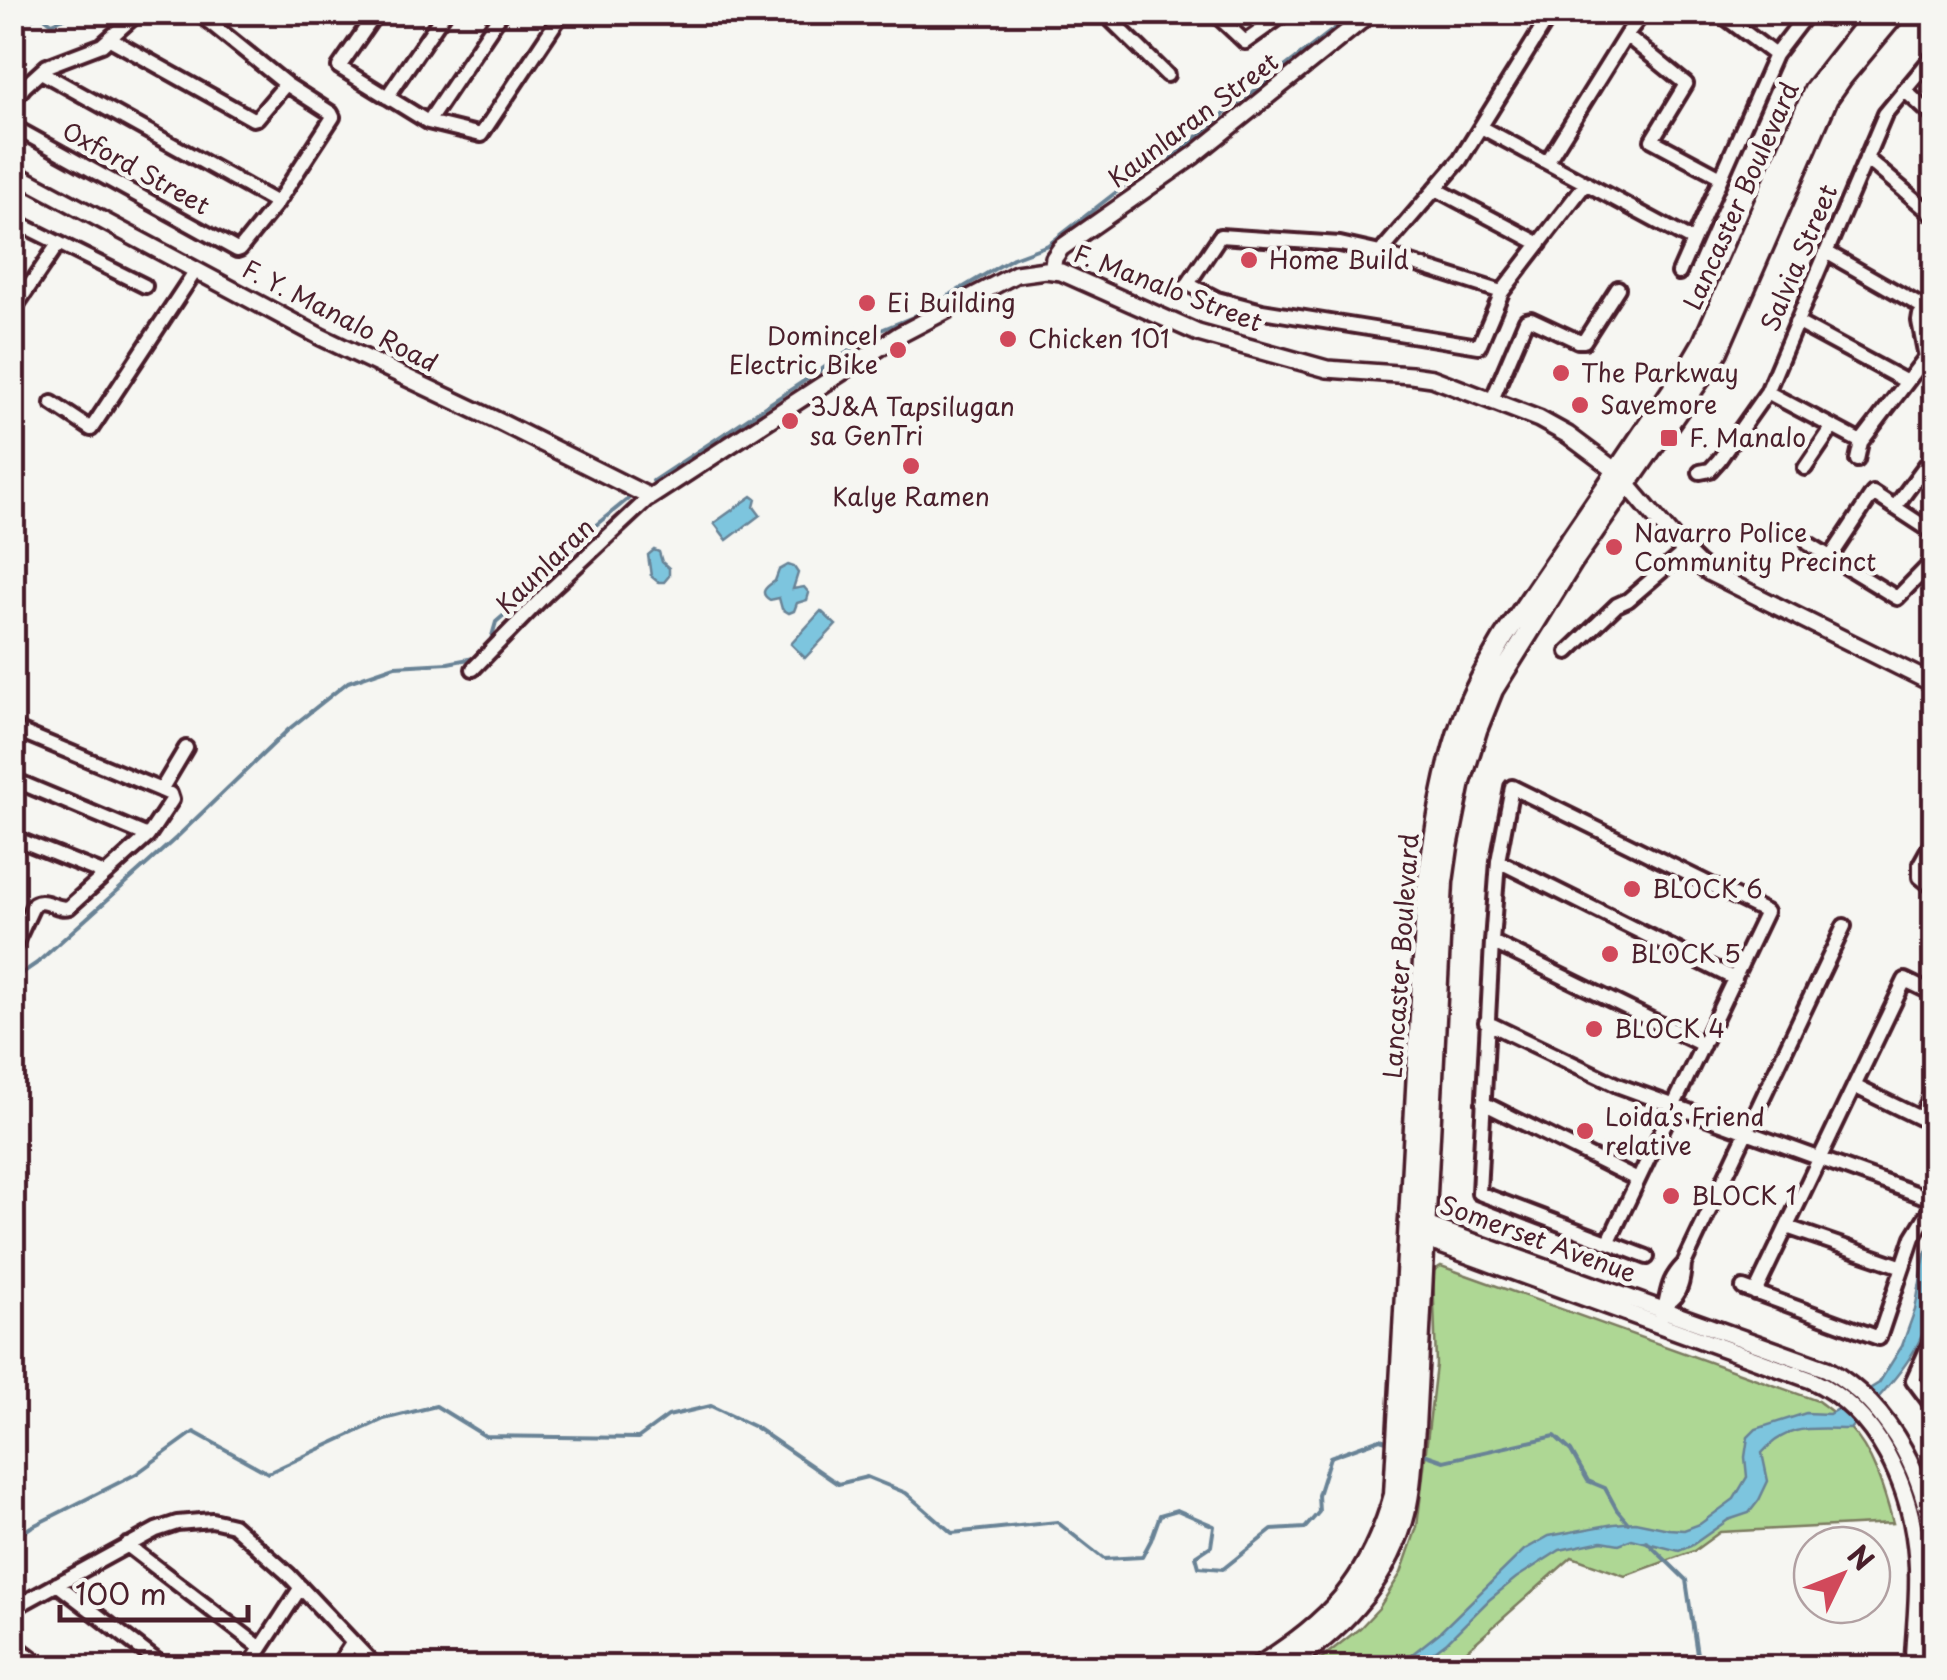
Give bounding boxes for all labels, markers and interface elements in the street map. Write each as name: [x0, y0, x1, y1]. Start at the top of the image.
street label: Kaunlaran Street: [1099, 42, 1286, 196]
street label: Lancaster Boulevard: [1673, 76, 1807, 316]
street label: Oxford Street: [56, 111, 217, 223]
street label: Salvia Street: [1750, 178, 1846, 337]
street label: F. Manalo Street: [1068, 234, 1268, 341]
place label: Home Build: [1269, 240, 1409, 278]
street label: F. Y. Manalo Road: [236, 249, 445, 381]
marker: Home Build: [1238, 249, 1260, 271]
place label: Ei Building: [887, 283, 1016, 321]
marker: Ei Building: [856, 292, 878, 314]
place label: Domincel Electric Bike: [729, 316, 878, 383]
place label: Chicken 101: [1028, 319, 1169, 357]
marker: Chicken 101: [997, 328, 1019, 350]
marker: Domincel Electric Bike: [887, 339, 909, 361]
place label: The Parkway: [1581, 353, 1739, 391]
marker: The Parkway: [1550, 362, 1572, 384]
place label: Savemore: [1600, 385, 1717, 423]
place label: 3J&A Tapsilugan sa GenTri: [810, 387, 1015, 454]
marker: Savemore: [1569, 394, 1591, 416]
marker: 3J&A Tapsilugan sa GenTri: [779, 410, 801, 432]
place label: F. Manalo: [1689, 418, 1806, 456]
marker: F. Manalo: [1658, 427, 1680, 449]
marker: Kalye Ramen: [900, 455, 922, 477]
place label: Kalye Ramen: [832, 477, 990, 515]
street label: Kaunlaran: [486, 508, 602, 622]
place label: Navarro Police Community Precinct: [1634, 513, 1876, 580]
marker: Navarro Police Community Precinct: [1603, 536, 1625, 558]
street label: Lancaster Boulevard: [1372, 832, 1428, 1080]
place label: BLOCK 6: [1652, 869, 1763, 907]
marker: BLOCK 6: [1621, 878, 1643, 900]
place label: BLOCK 5: [1630, 934, 1741, 972]
marker: BLOCK 5: [1599, 943, 1621, 965]
place label: BLOCK 4: [1614, 1009, 1725, 1047]
marker: BLOCK 4: [1583, 1018, 1605, 1040]
place label: Loida’s Friend relative: [1605, 1097, 1765, 1164]
marker: Loida’s Friend relative: [1574, 1120, 1596, 1142]
place label: BLOCK 1: [1691, 1176, 1797, 1214]
street label: Somerset Avenue: [1435, 1185, 1642, 1291]
marker: BLOCK 1: [1660, 1185, 1682, 1207]
north arrow: [1792, 1525, 1892, 1625]
text: N: [1838, 1534, 1885, 1580]
scale bar: [60, 1560, 248, 1622]
text: 100 m: [75, 1570, 167, 1615]

